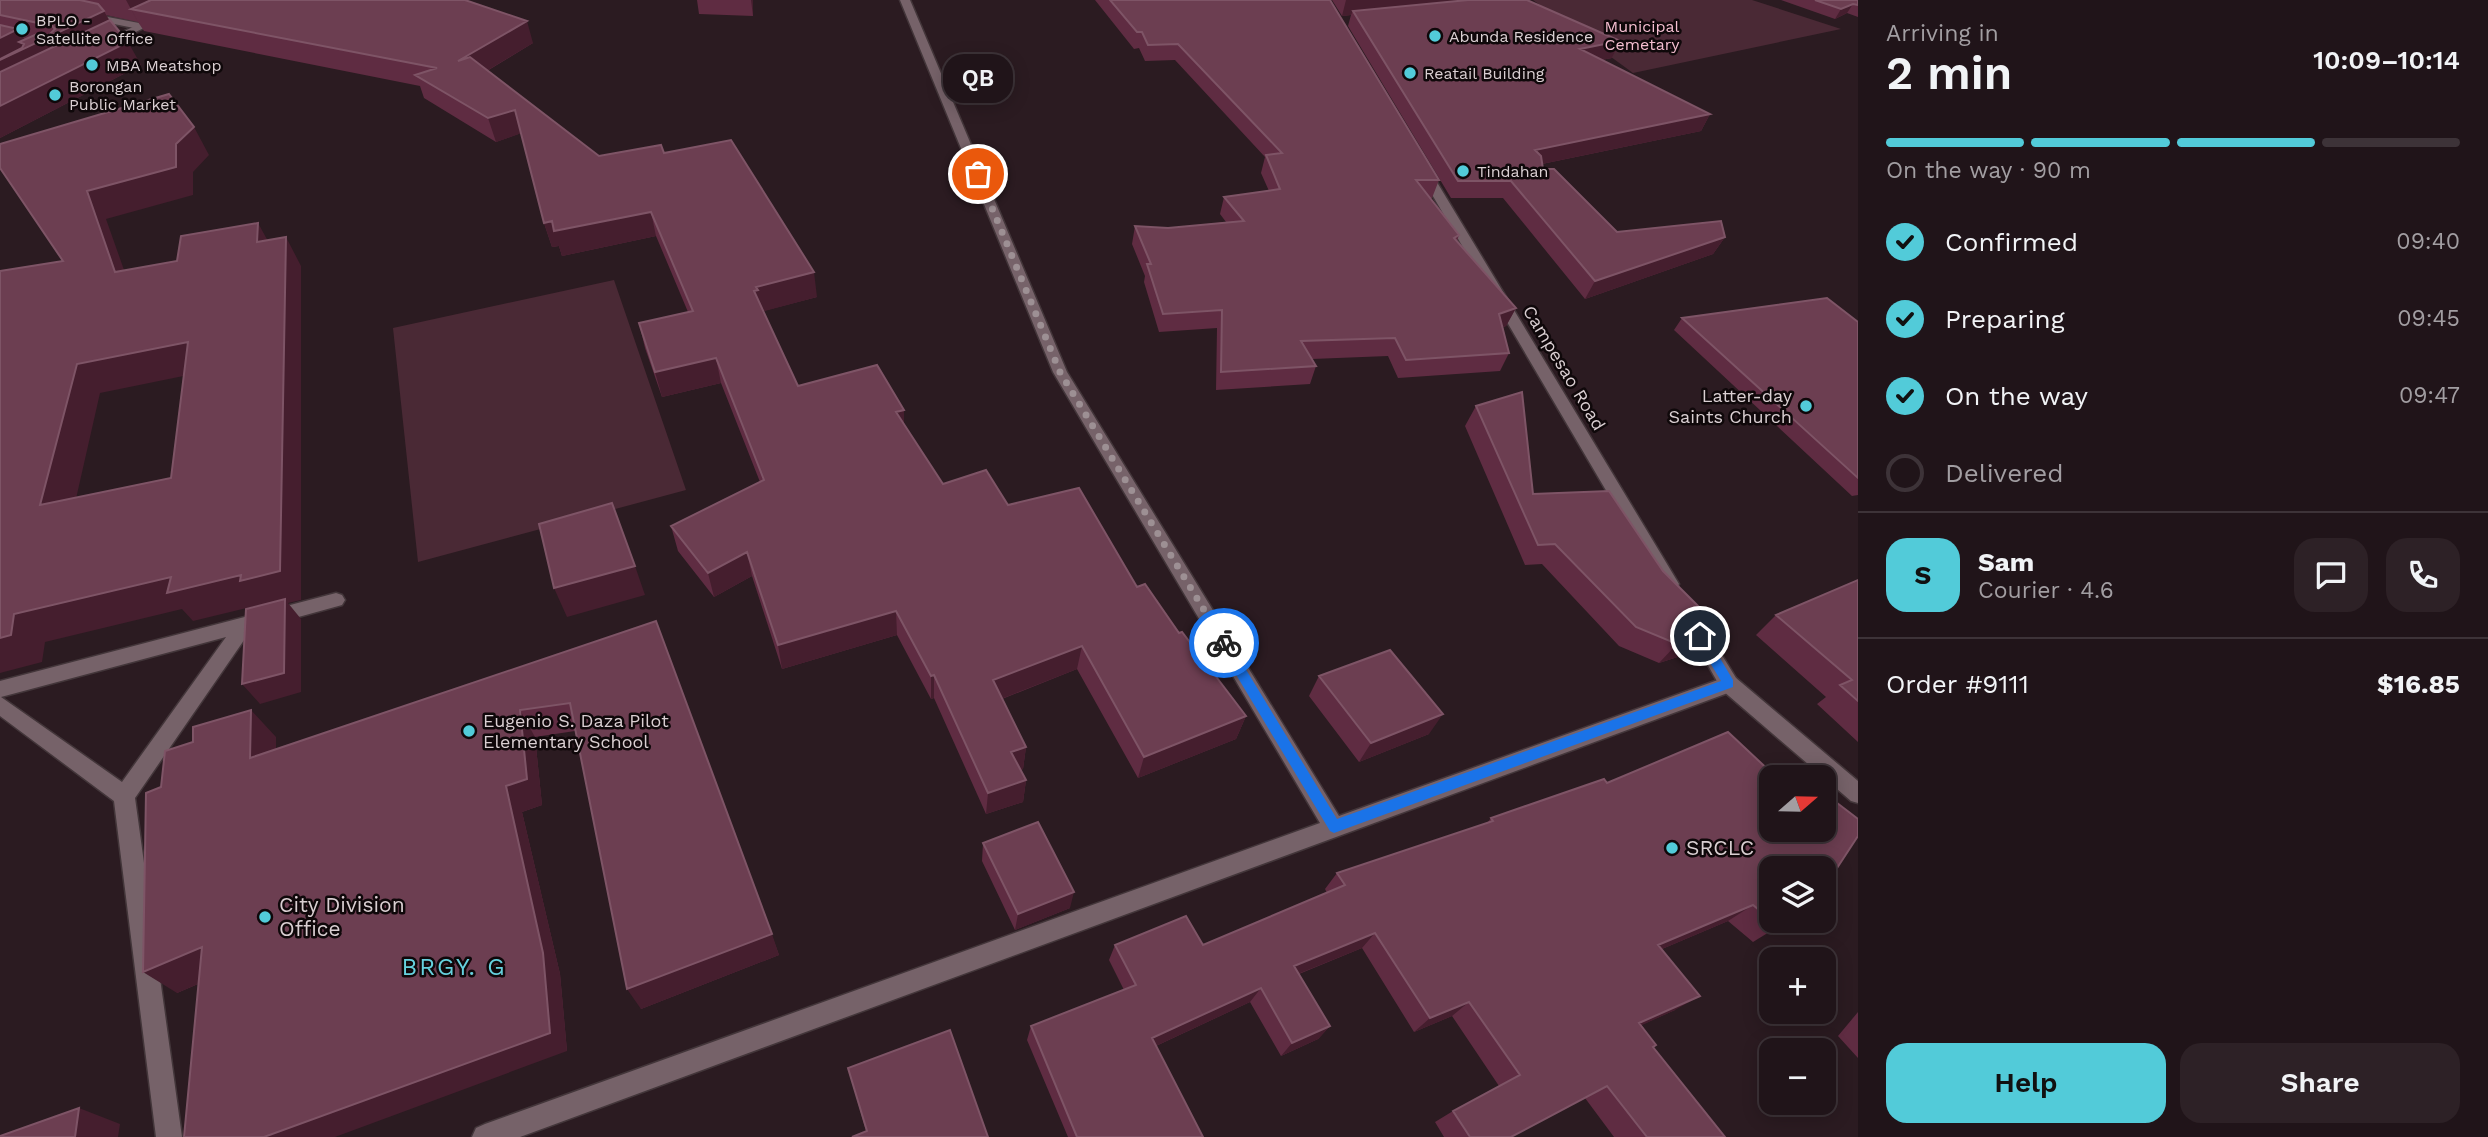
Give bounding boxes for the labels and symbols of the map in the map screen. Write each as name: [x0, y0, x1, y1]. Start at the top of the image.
place label: BPLO - Satellite Office: [36, 11, 153, 48]
park label: Municipal Cemetary: [1605, 17, 1680, 54]
marker: BPLO - Satellite Office: [14, 21, 30, 37]
place label: Abunda Residence: [1449, 27, 1593, 46]
marker: Abunda Residence: [1427, 28, 1443, 44]
callout: QB: [943, 55, 1013, 104]
place label: MBA Meatshop: [106, 56, 222, 75]
marker: MBA Meatshop: [84, 57, 100, 73]
place label: Reatail Building: [1424, 64, 1545, 83]
marker: Reatail Building: [1402, 65, 1418, 81]
place label: Borongan Public Market: [69, 77, 176, 114]
marker: Borongan Public Market: [47, 87, 63, 103]
pin: [948, 144, 1008, 204]
place label: Tindahan: [1477, 162, 1549, 181]
marker: Tindahan: [1455, 163, 1471, 179]
street label: Campesao Road: [1519, 302, 1610, 434]
place label: Latter-day Saints Church: [1669, 385, 1793, 427]
marker: Latter-day Saints Church: [1798, 398, 1814, 414]
pin: [1670, 606, 1730, 666]
courier: [1189, 608, 1259, 678]
place label: Eugenio S. Daza Pilot Elementary School: [483, 710, 669, 752]
marker: Eugenio S. Daza Pilot Elementary School: [461, 723, 477, 739]
north arrow: [1759, 765, 1836, 842]
place label: SRCLC: [1686, 835, 1754, 860]
marker: SRCLC: [1664, 840, 1680, 856]
place label: City Division Office: [279, 892, 405, 941]
marker: City Division Office: [257, 909, 273, 925]
district label: BRGY. G: [401, 953, 507, 981]

